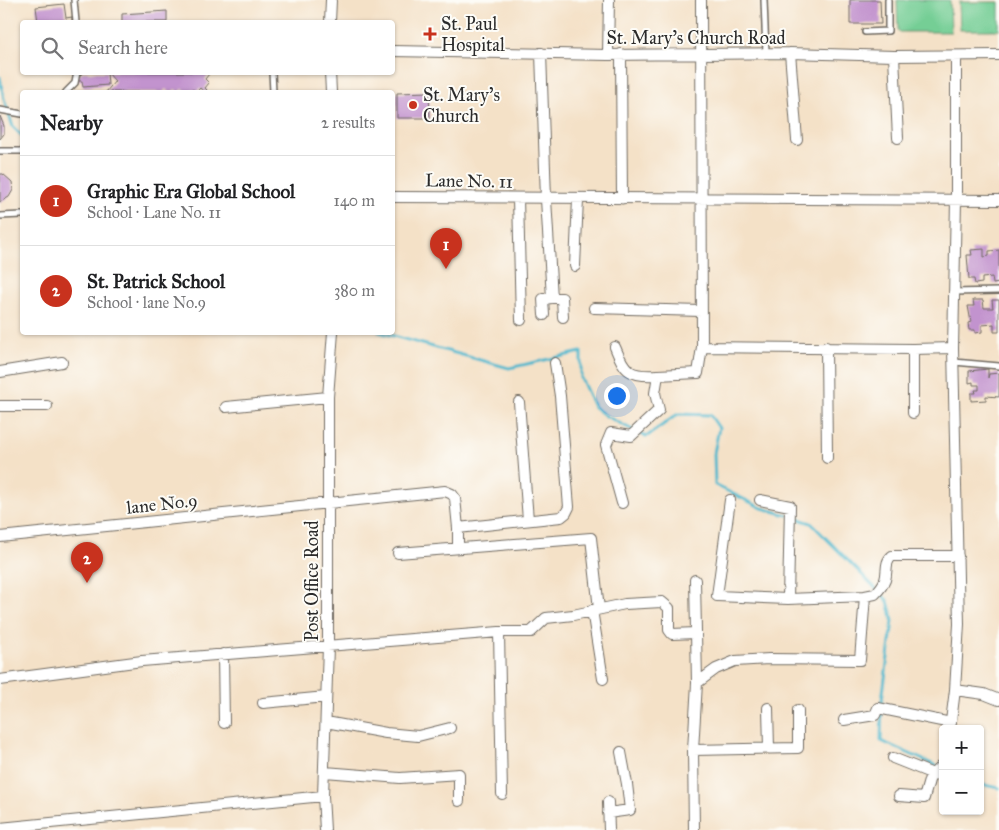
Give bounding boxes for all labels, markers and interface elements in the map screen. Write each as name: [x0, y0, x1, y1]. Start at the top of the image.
place label: St. Paul Hospital: [441, 13, 505, 56]
search box: [20, 20, 395, 75]
marker: St. Paul Hospital: [423, 27, 437, 41]
street label: St. Mary's Church Road: [606, 27, 786, 49]
icon: search: [38, 34, 66, 62]
text: Search here: [78, 36, 168, 59]
place label: St. Mary’s Church: [423, 84, 500, 127]
marker: St. Mary’s Church: [407, 99, 419, 111]
text: Nearby: [40, 110, 103, 136]
text: 2 results: [321, 113, 375, 132]
street label: Lane No. 11: [425, 169, 513, 193]
text: Graphic Era Global School: [87, 180, 295, 203]
text: 1: [53, 191, 59, 210]
text: 140 m: [334, 191, 375, 210]
text: School · Lane No. 11: [87, 203, 221, 222]
pin: 1: [430, 228, 462, 269]
text: St. Patrick School: [87, 270, 225, 293]
text: 2: [52, 281, 60, 300]
text: 380 m: [334, 281, 375, 300]
text: School · lane No.9: [87, 293, 206, 312]
your location: [604, 383, 630, 409]
street label: lane No.9: [125, 489, 199, 519]
street label: Post Office Road: [301, 520, 323, 642]
pin: 2: [71, 542, 103, 583]
map controls: [939, 725, 984, 815]
button: +: [939, 725, 984, 770]
button: −: [939, 770, 984, 815]

